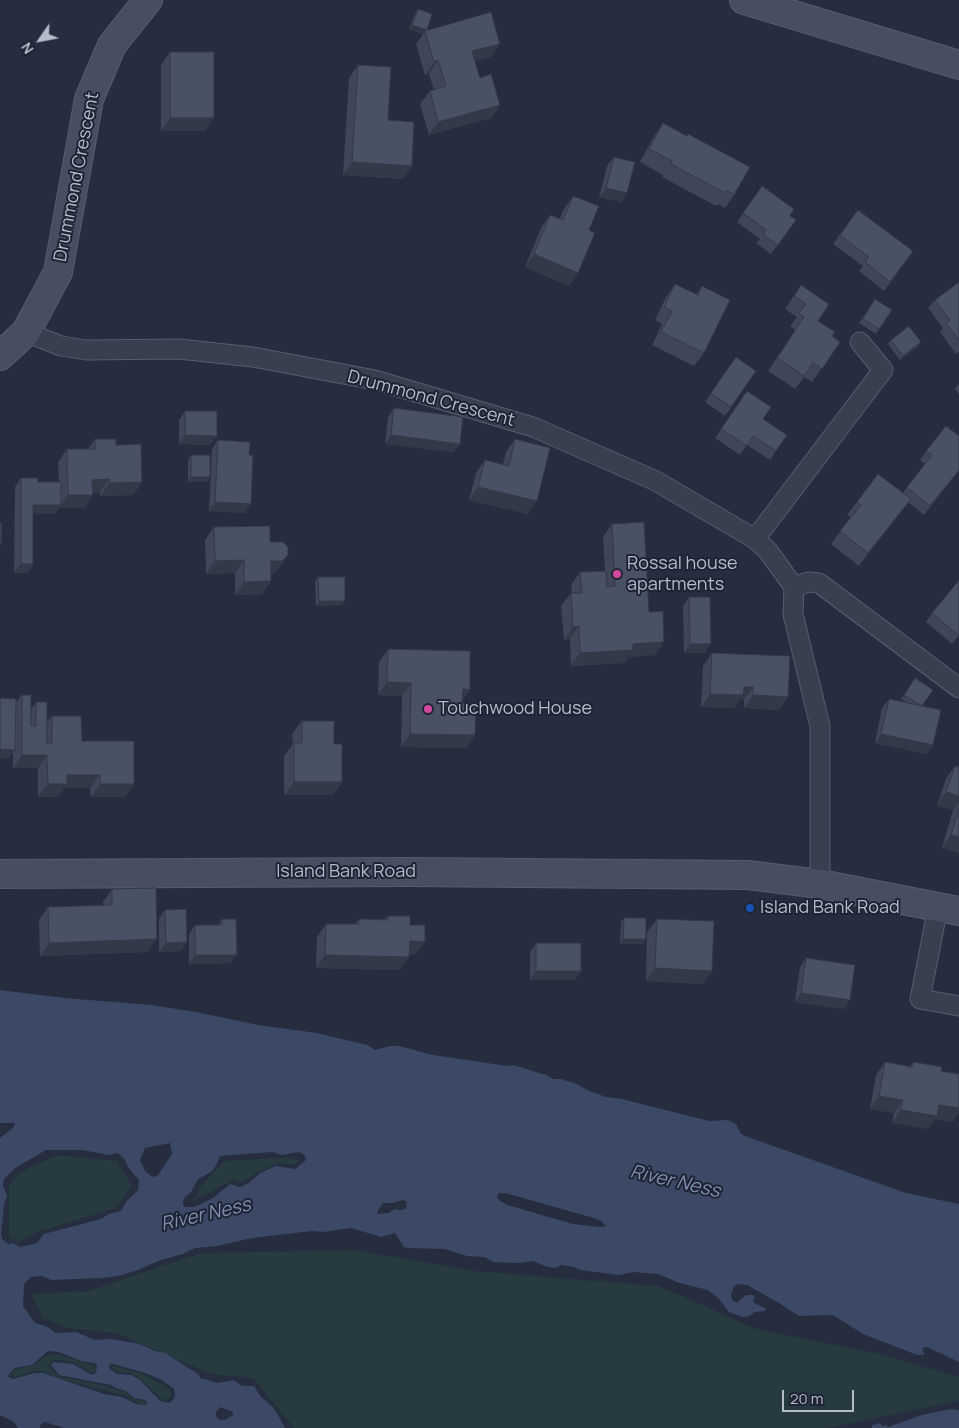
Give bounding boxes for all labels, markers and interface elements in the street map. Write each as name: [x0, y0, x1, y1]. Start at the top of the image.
north arrow: [15, 15, 65, 65]
text: N: [16, 39, 38, 58]
street label: Drummond Crescent: [50, 90, 104, 264]
street label: Drummond Crescent: [345, 366, 517, 432]
place label: Rossal house apartments: [627, 553, 738, 596]
marker: Rossal house apartments: [611, 568, 623, 580]
place label: Touchwood House: [438, 698, 592, 720]
marker: Touchwood House: [422, 703, 434, 715]
street label: Island Bank Road: [276, 861, 416, 883]
place label: Island Bank Road: [760, 897, 900, 919]
marker: Island Bank Road: [744, 902, 756, 914]
water label: River Ness: [628, 1161, 722, 1203]
water label: River Ness: [159, 1194, 253, 1236]
scale bar: [784, 1380, 856, 1412]
text: 20 m: [790, 1388, 823, 1409]

